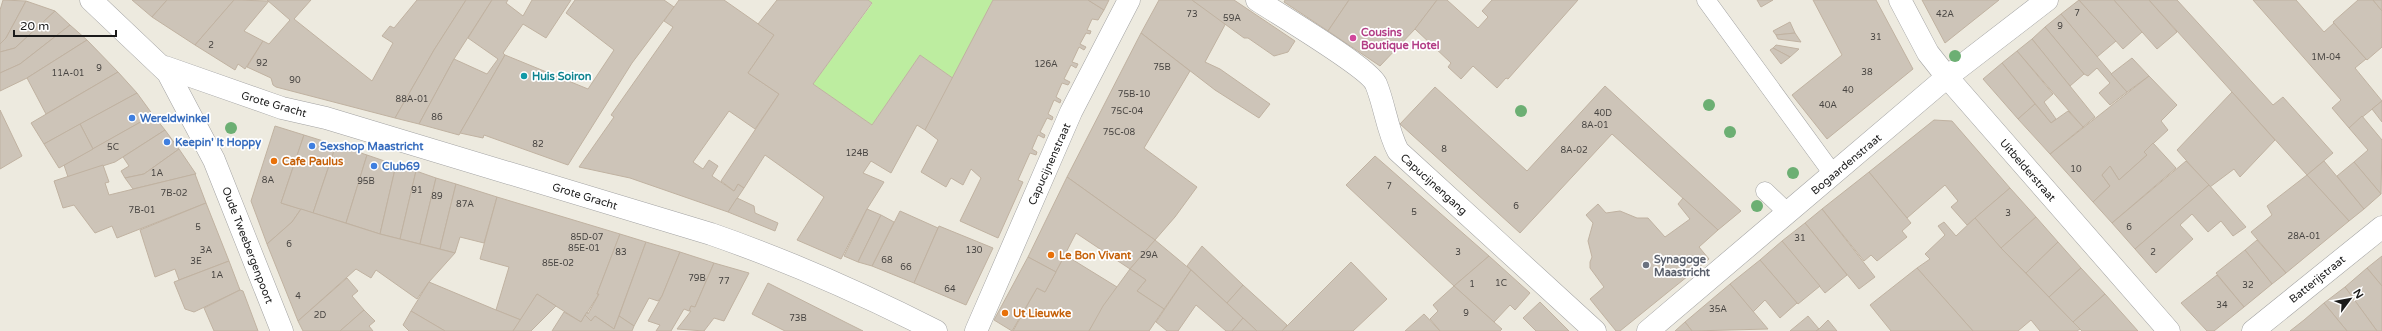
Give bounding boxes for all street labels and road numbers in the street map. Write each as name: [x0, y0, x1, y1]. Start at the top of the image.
street label: Grote Gracht: [240, 89, 308, 120]
street label: Capucijnenstraat: [1026, 121, 1073, 207]
street label: Bogaardenstraat: [1809, 131, 1884, 198]
street label: Uitbelderstraat: [1997, 136, 2058, 204]
street label: Capucijnengang: [1398, 151, 1470, 218]
street label: Grote Gracht: [551, 180, 619, 213]
street label: Oude Tweebergenpoort: [219, 185, 276, 306]
street label: Batterijstraat: [2287, 253, 2348, 306]

